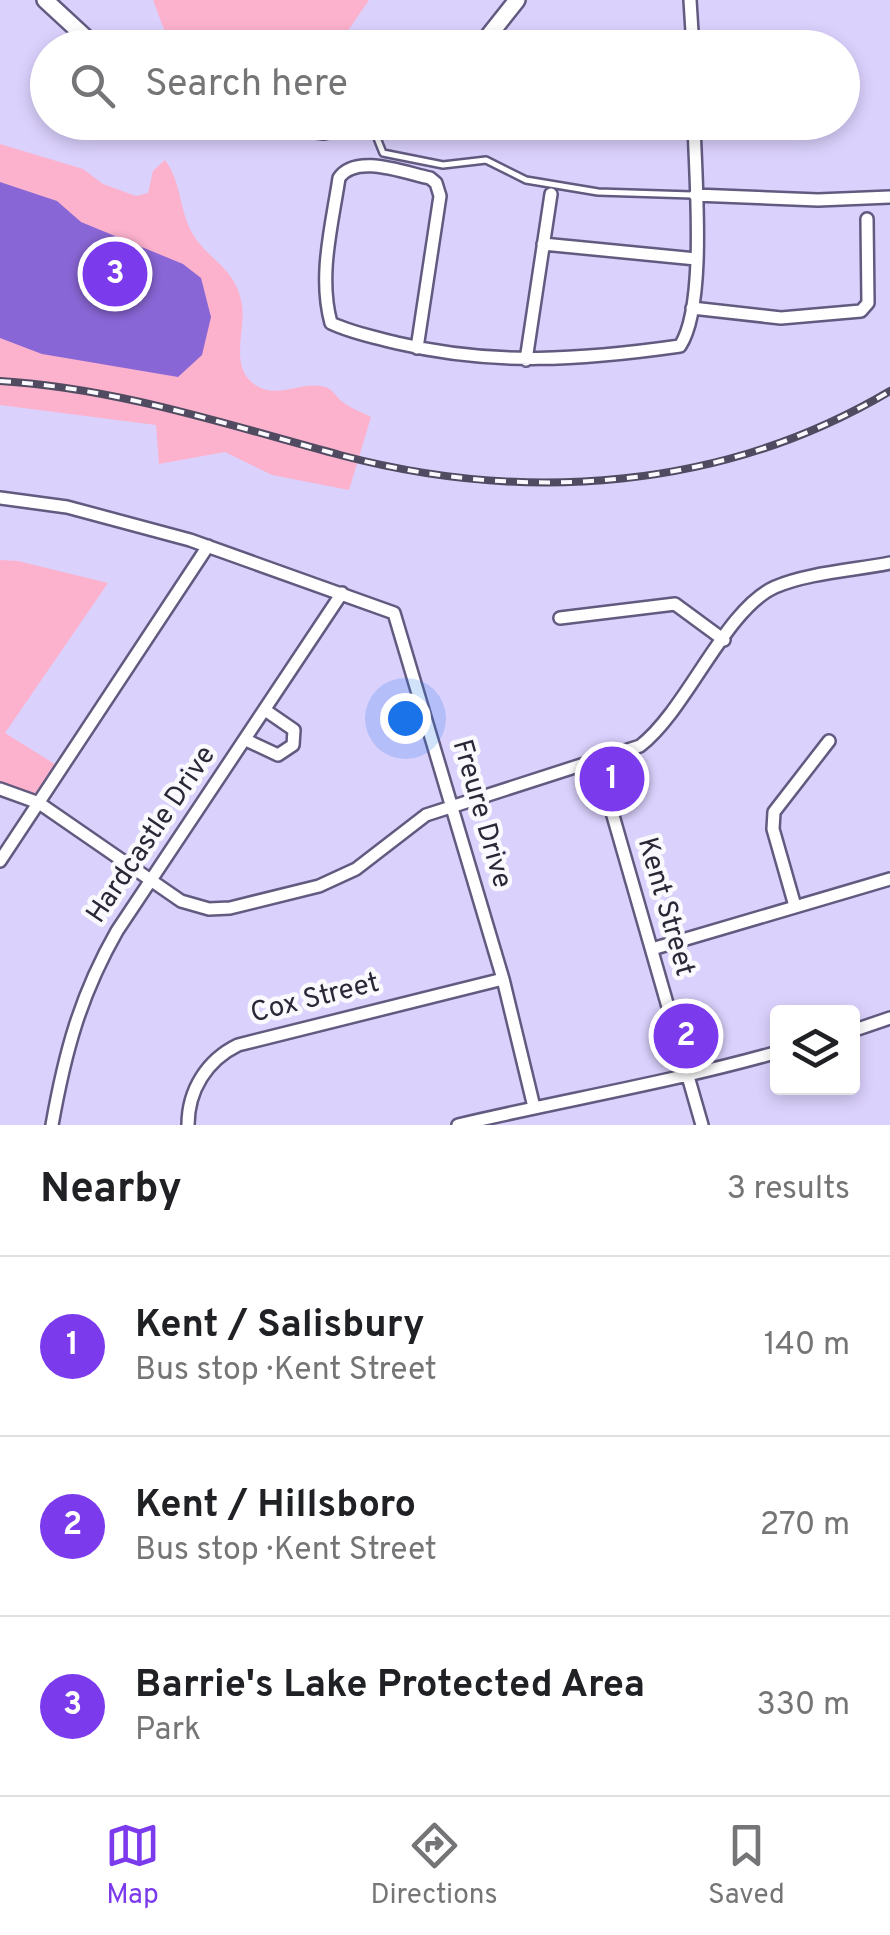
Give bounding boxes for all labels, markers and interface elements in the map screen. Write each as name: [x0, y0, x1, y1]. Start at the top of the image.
search box: [30, 30, 860, 140]
icon: search: [65, 58, 120, 113]
text: Search here: [145, 61, 348, 110]
pin: 3: [82, 236, 148, 312]
your location: [380, 693, 431, 744]
street label: Freure Drive: [443, 735, 519, 893]
street label: Hardcastle Drive: [79, 739, 225, 931]
pin: 1: [580, 742, 644, 816]
street label: Kent Street: [628, 833, 702, 981]
street label: Cox Street: [247, 966, 383, 1032]
pin: 2: [654, 998, 718, 1074]
map controls: [770, 1005, 860, 1095]
button: layers: [770, 1005, 860, 1095]
text: Nearby: [40, 1164, 182, 1217]
text: 3 results: [727, 1170, 850, 1210]
text: Kent / Salisbury: [135, 1302, 425, 1351]
text: 1: [66, 1326, 79, 1366]
text: 140 m: [764, 1326, 850, 1366]
text: Bus stop · Kent Street: [135, 1351, 437, 1391]
text: Kent / Hillsboro: [135, 1482, 416, 1531]
text: 2: [63, 1506, 82, 1546]
text: 270 m: [760, 1506, 850, 1546]
text: Bus stop · Kent Street: [135, 1531, 437, 1571]
text: Barrie's Lake Protected Area: [135, 1662, 645, 1711]
text: 3: [63, 1686, 82, 1726]
text: 330 m: [757, 1686, 850, 1726]
text: Park: [135, 1711, 201, 1751]
tab: Map: [105, 1818, 160, 1914]
tab: Directions: [370, 1818, 498, 1914]
tab: Saved: [708, 1818, 785, 1914]

